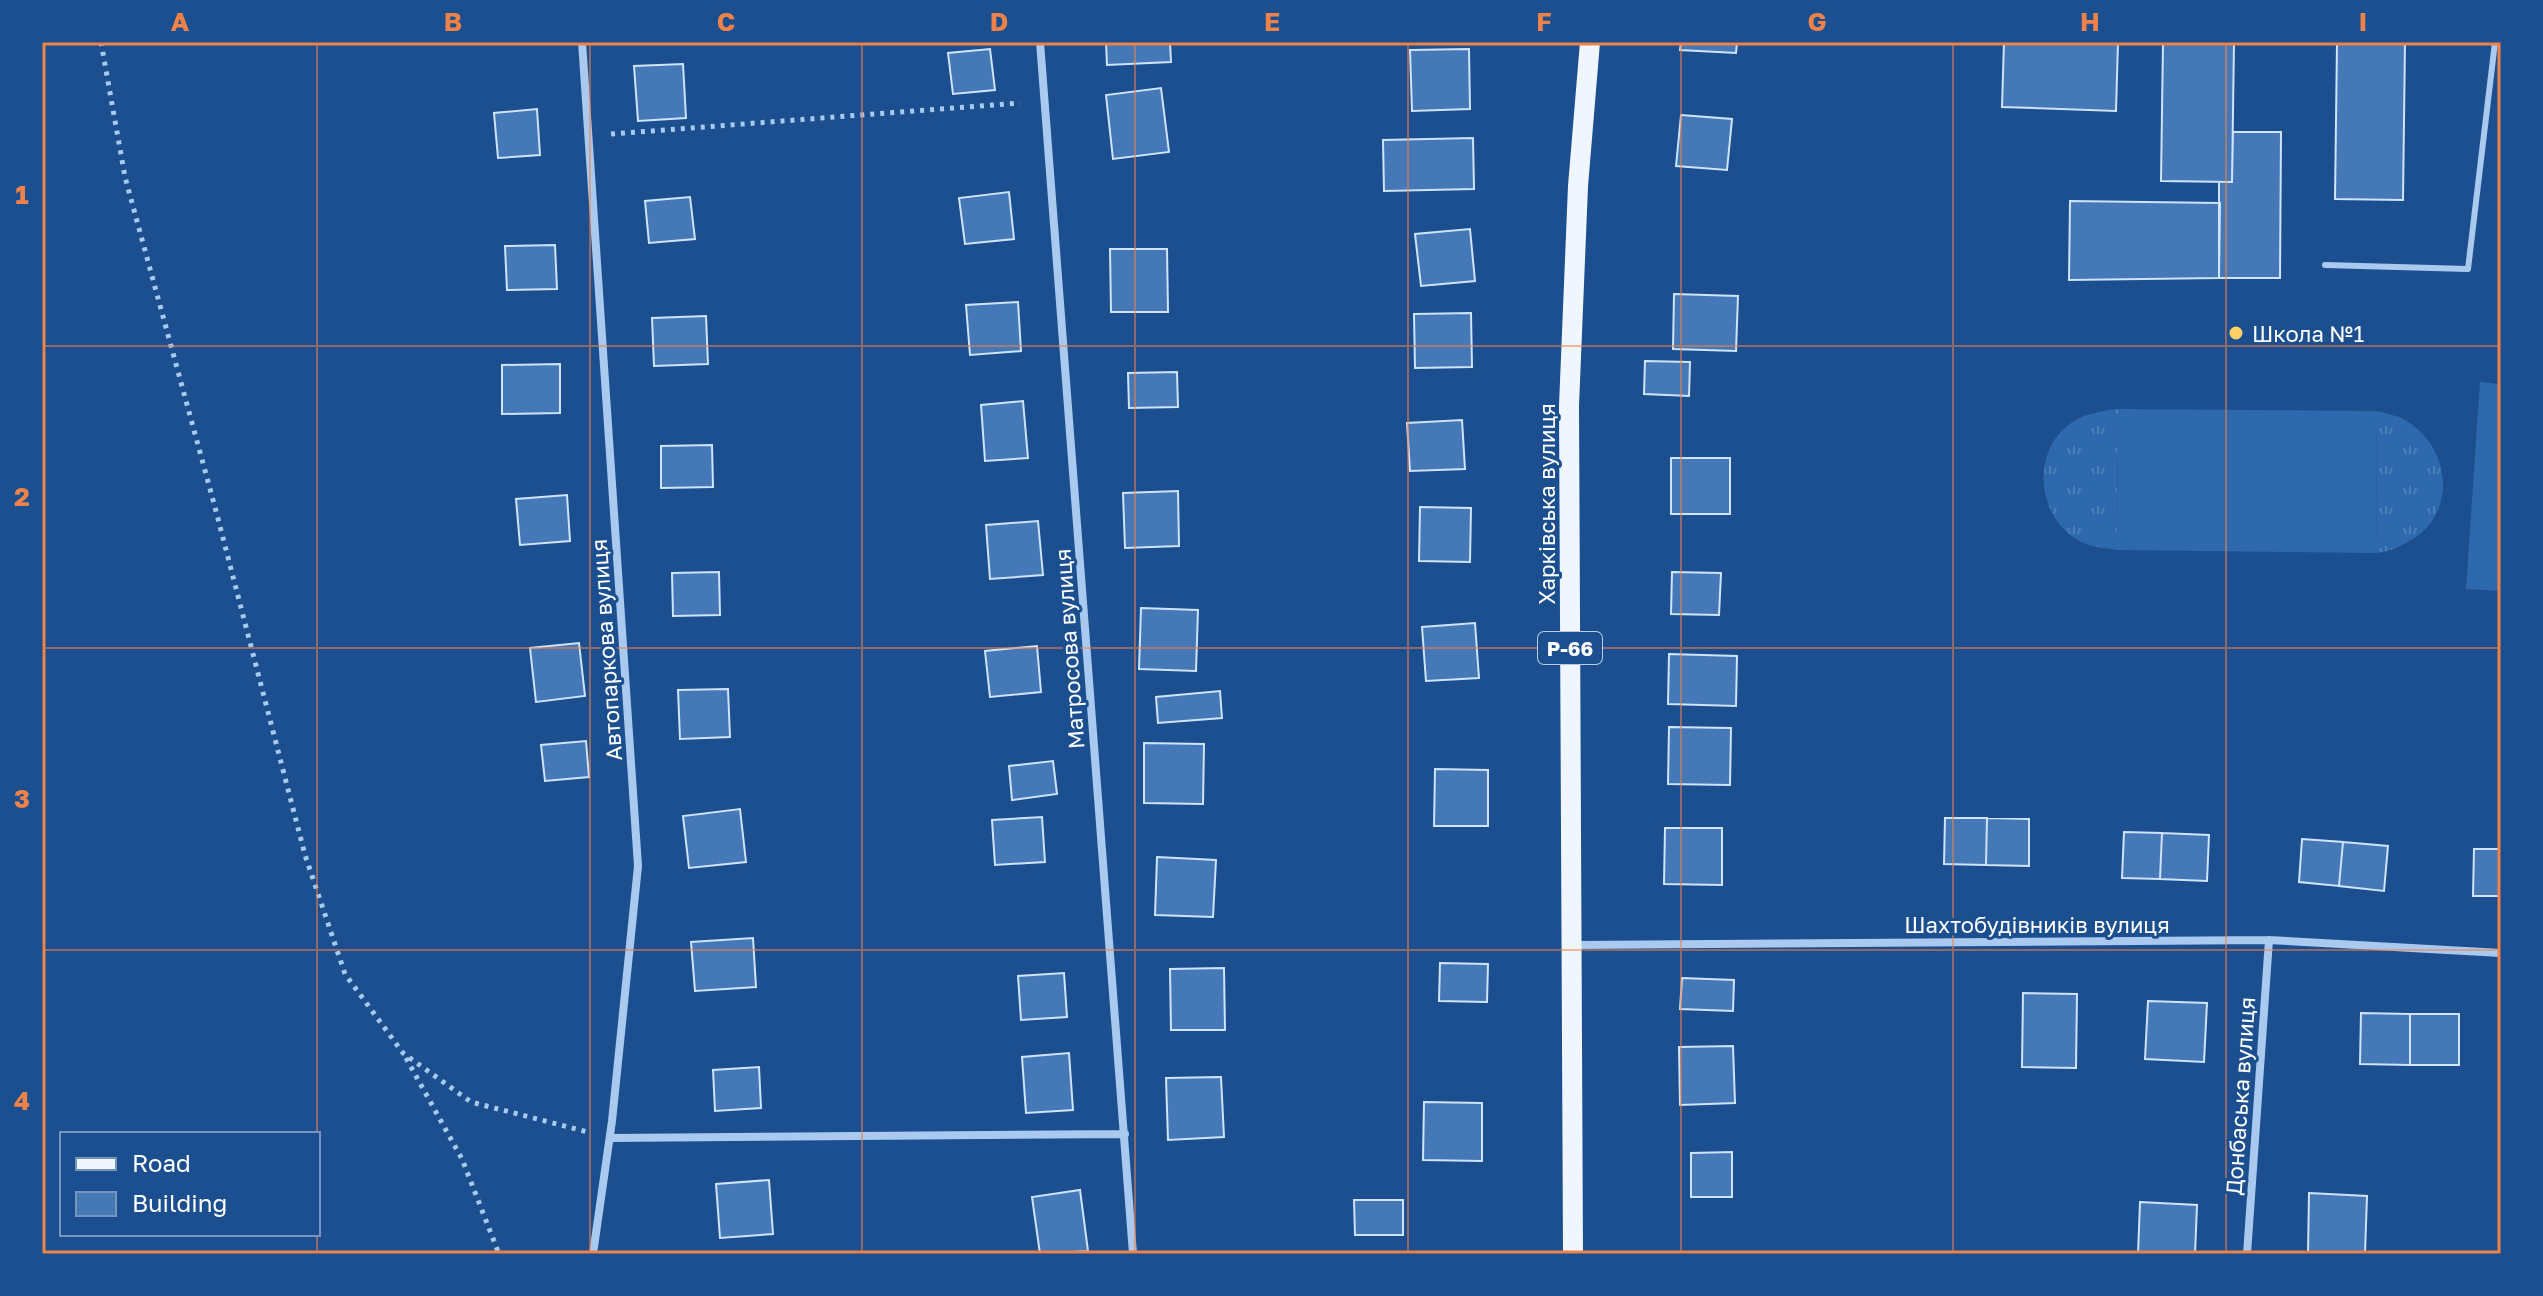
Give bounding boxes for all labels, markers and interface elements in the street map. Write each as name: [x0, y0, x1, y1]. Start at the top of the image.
text: A: [171, 6, 190, 37]
text: B: [444, 6, 462, 37]
text: C: [717, 6, 735, 37]
text: D: [990, 6, 1008, 37]
text: E: [1264, 6, 1280, 37]
text: F: [1536, 6, 1552, 37]
text: G: [1807, 6, 1827, 37]
text: H: [2080, 6, 2100, 37]
text: I: [2359, 6, 2367, 37]
text: 1: [15, 179, 29, 210]
place label: Школа №1: [2252, 320, 2364, 347]
marker: Школа №1: [2227, 324, 2245, 342]
street label: Харківська вулиця: [1533, 403, 1560, 605]
text: 2: [14, 481, 30, 512]
street label: Автопаркова вулиця: [585, 538, 627, 762]
street label: Матросова вулиця: [1049, 548, 1089, 750]
road number: Р-66: [1538, 632, 1602, 664]
text: 3: [14, 783, 30, 814]
street label: Шахтобудівників вулиця: [1904, 911, 2170, 938]
street label: Донбаська вулиця: [2220, 996, 2260, 1196]
text: 4: [14, 1085, 30, 1116]
legend: [60, 1132, 320, 1236]
text: Road: [132, 1148, 191, 1177]
text: Building: [132, 1188, 227, 1217]

